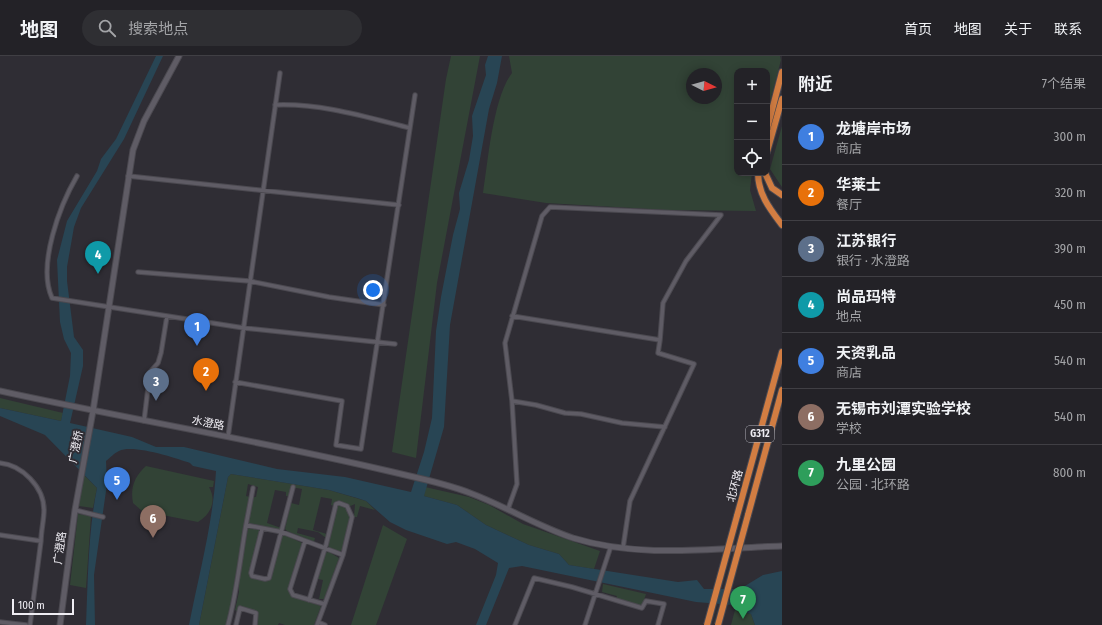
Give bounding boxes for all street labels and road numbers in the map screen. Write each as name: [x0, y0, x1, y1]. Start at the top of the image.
street label: 水澄路: [191, 413, 225, 433]
road number: G312: [746, 426, 774, 442]
street label: 广澄桥: [66, 430, 86, 464]
street label: 北环路: [724, 468, 746, 504]
street label: 广澄路: [51, 531, 69, 565]

